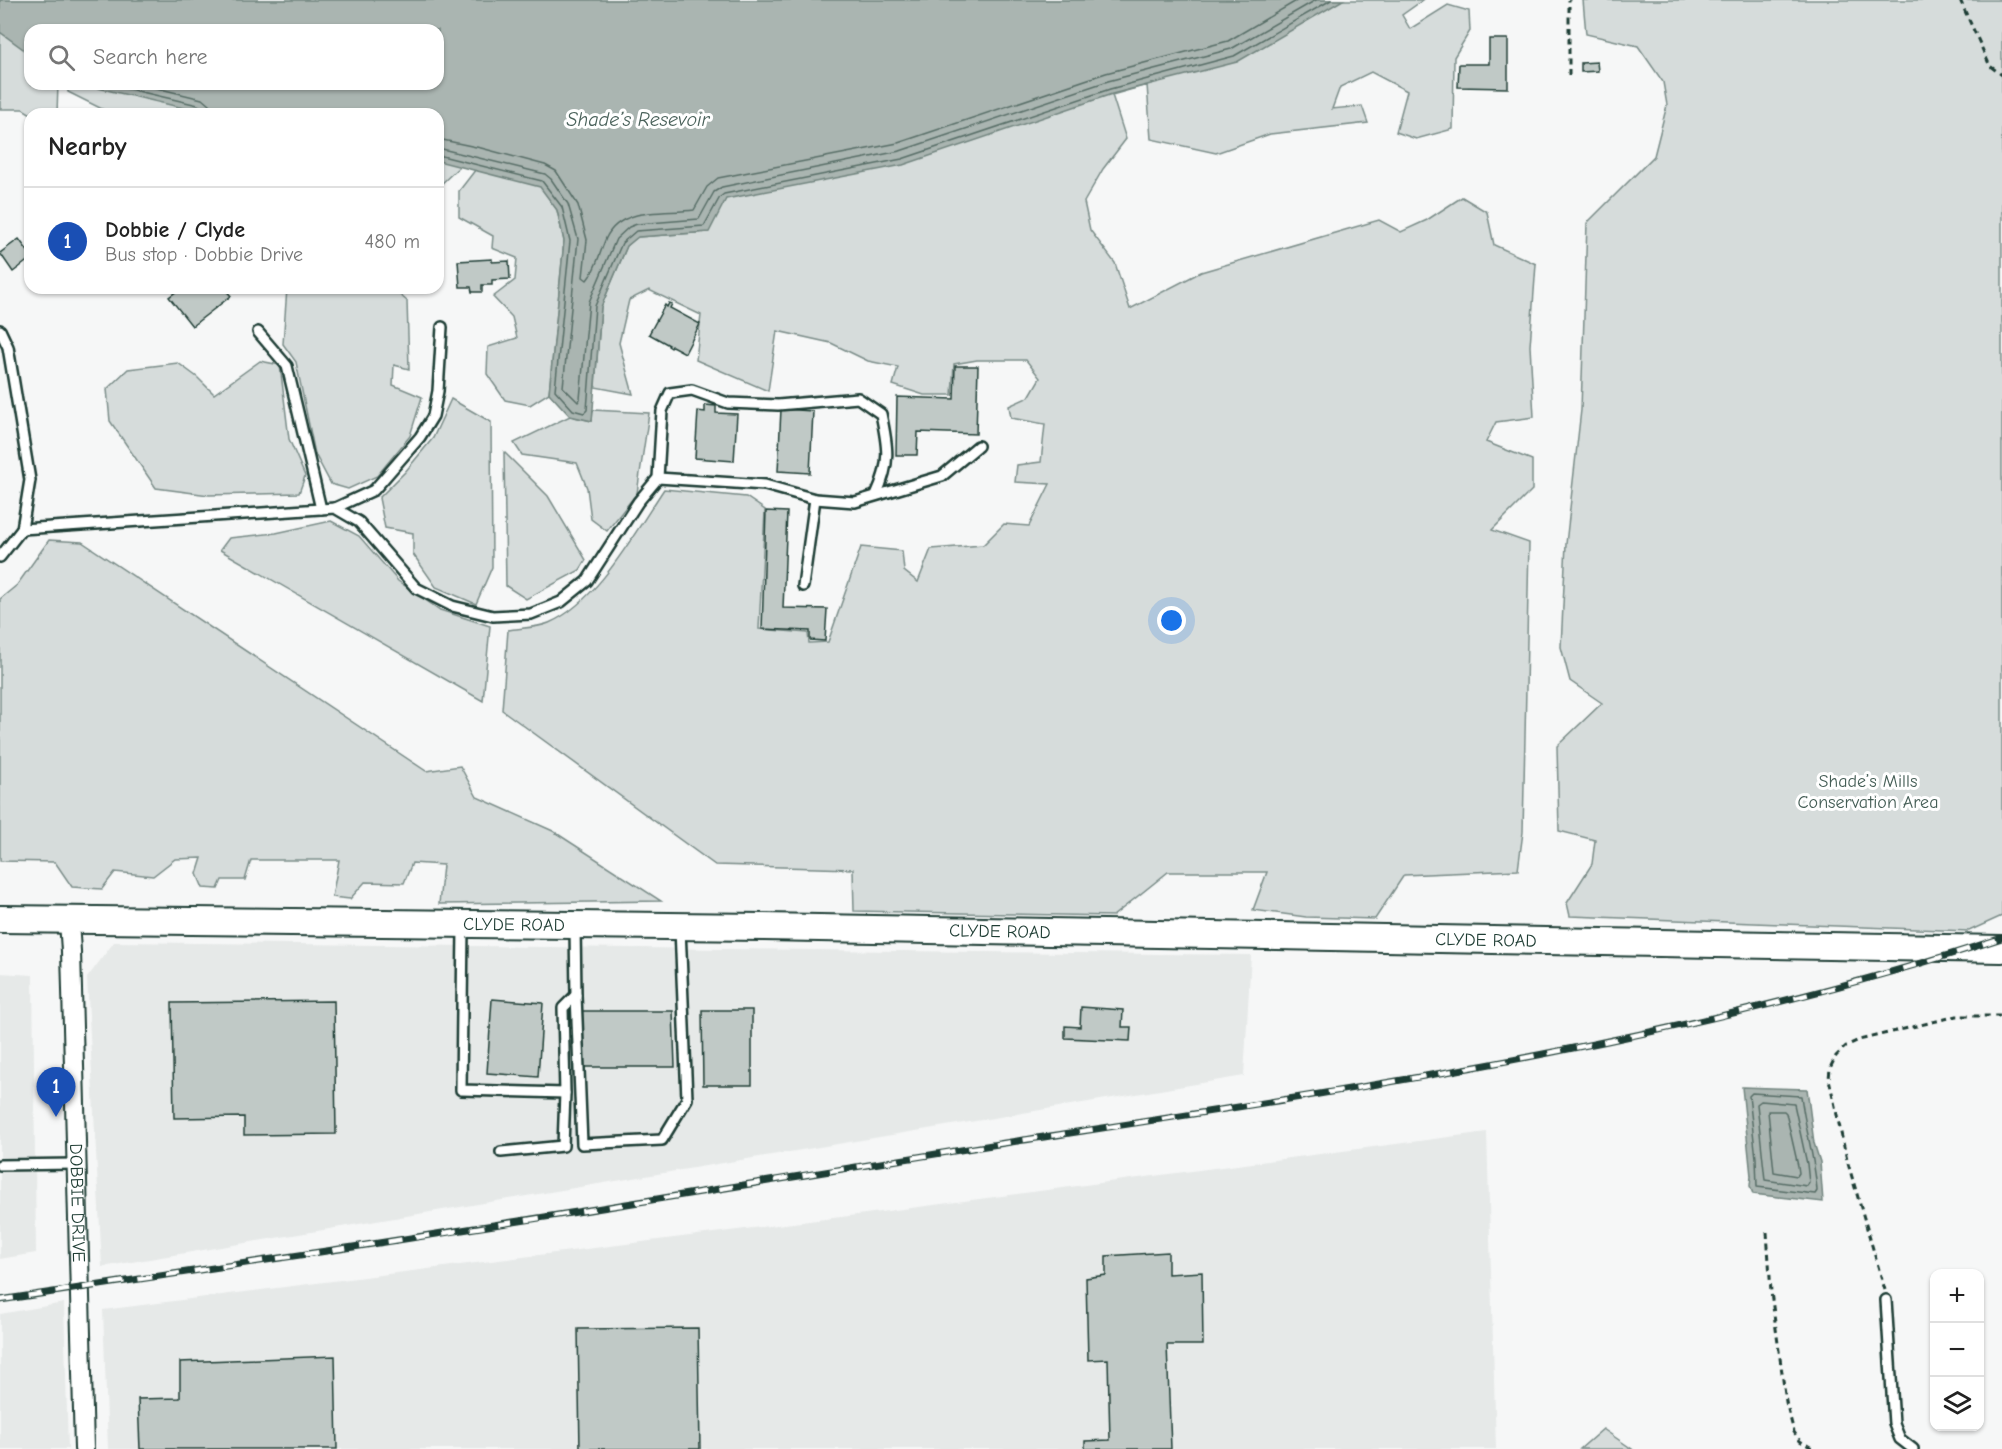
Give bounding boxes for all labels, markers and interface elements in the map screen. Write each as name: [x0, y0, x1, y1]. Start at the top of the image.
search box: [24, 24, 444, 90]
icon: search: [45, 41, 78, 74]
text: Search here: [93, 44, 208, 70]
water label: Shade’s Resevoir: [567, 108, 711, 131]
text: Nearby: [48, 132, 127, 162]
text: Dobbie / Clyde: [105, 217, 245, 243]
text: 1: [64, 230, 71, 253]
text: 480 m: [365, 230, 420, 253]
text: Bus stop · Dobbie Drive: [105, 243, 303, 266]
your location: [1157, 606, 1186, 635]
park label: Shade’s Mills Conservation Area: [1798, 771, 1938, 813]
street label: CLYDE ROAD: [463, 913, 565, 935]
street label: CLYDE ROAD: [949, 920, 1051, 943]
street label: CLYDE ROAD: [1435, 928, 1537, 951]
pin: 1: [36, 1068, 76, 1117]
street label: DOBBIE DRIVE: [66, 1143, 90, 1263]
map controls: [1930, 1269, 1984, 1431]
button: +: [1930, 1269, 1984, 1323]
button: −: [1930, 1323, 1984, 1377]
button: layers: [1930, 1377, 1984, 1431]

